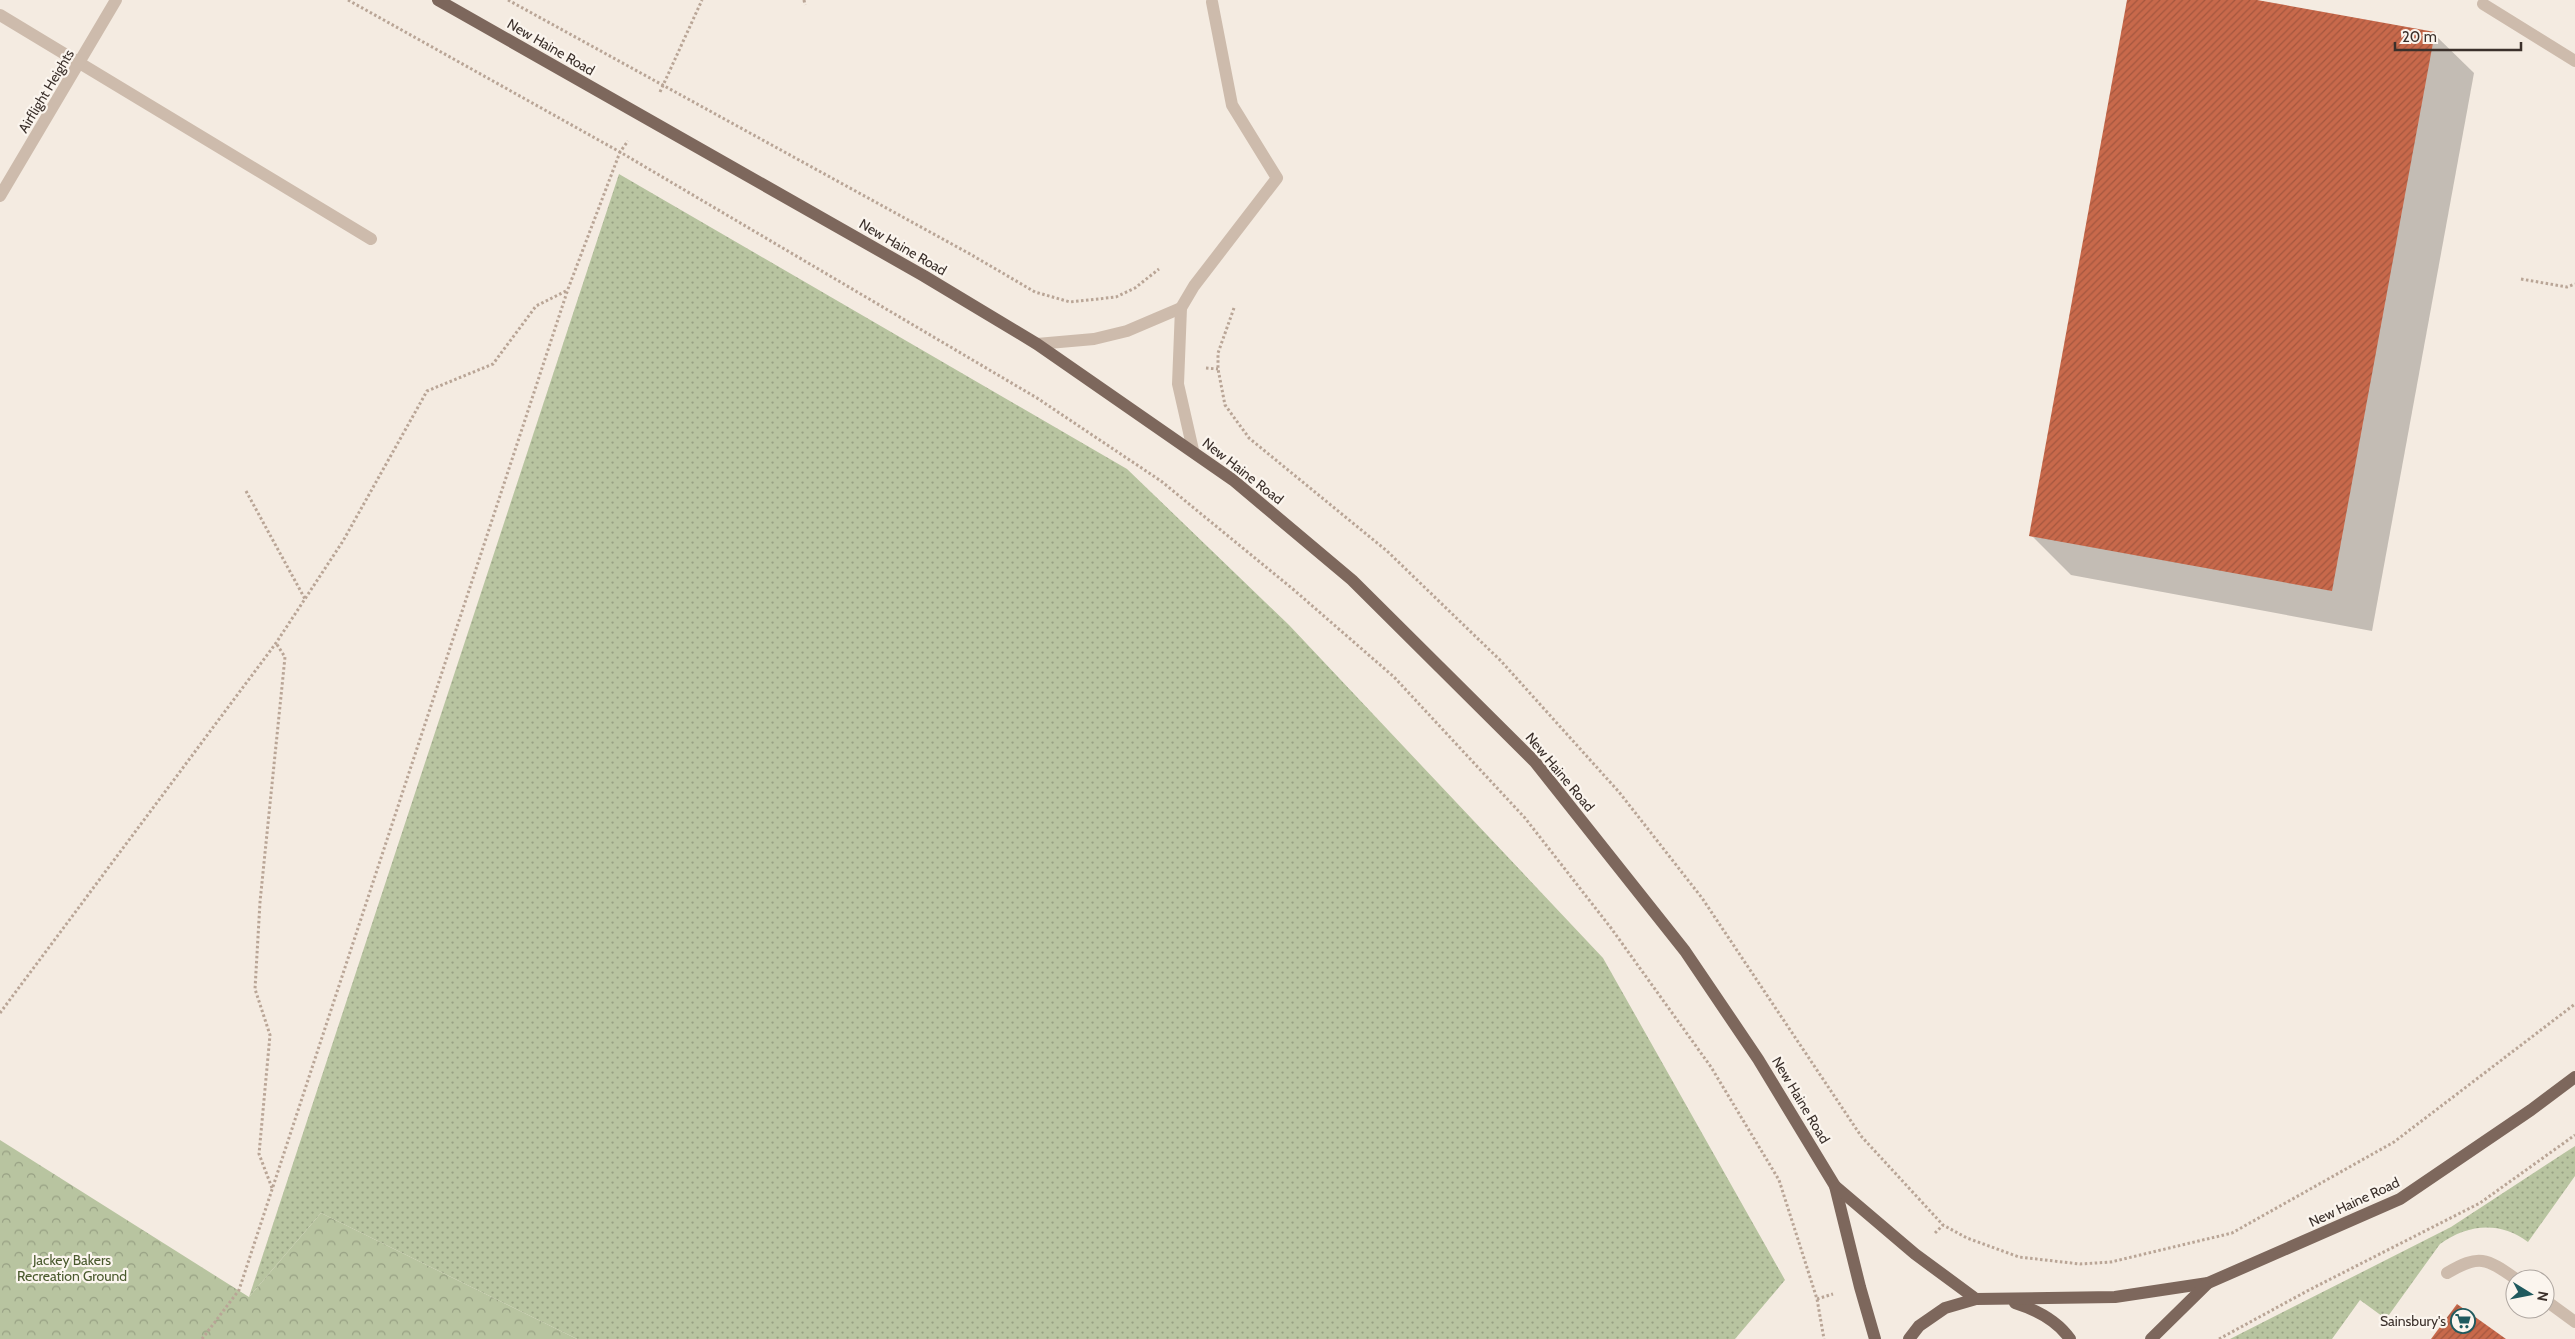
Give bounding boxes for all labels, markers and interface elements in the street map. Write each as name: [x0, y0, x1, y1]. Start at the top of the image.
street label: New Haine Road: [504, 15, 598, 79]
scale bar: [2395, 20, 2521, 52]
text: 20 m: [2402, 28, 2437, 46]
street label: Airflight Heights: [14, 46, 78, 136]
street label: New Haine Road: [856, 215, 950, 279]
street label: New Haine Road: [1199, 434, 1287, 508]
street label: New Haine Road: [1522, 729, 1598, 815]
street label: New Haine Road: [1768, 1053, 1834, 1147]
street label: New Haine Road: [2306, 1173, 2402, 1231]
park label: Jackey Bakers Recreation Ground: [17, 1251, 127, 1285]
north arrow: [2505, 1269, 2555, 1319]
text: N: [2533, 1290, 2553, 1303]
supermarket icon: Sainsbury's: [2450, 1308, 2476, 1334]
place label: Sainsbury's: [2380, 1312, 2446, 1330]

